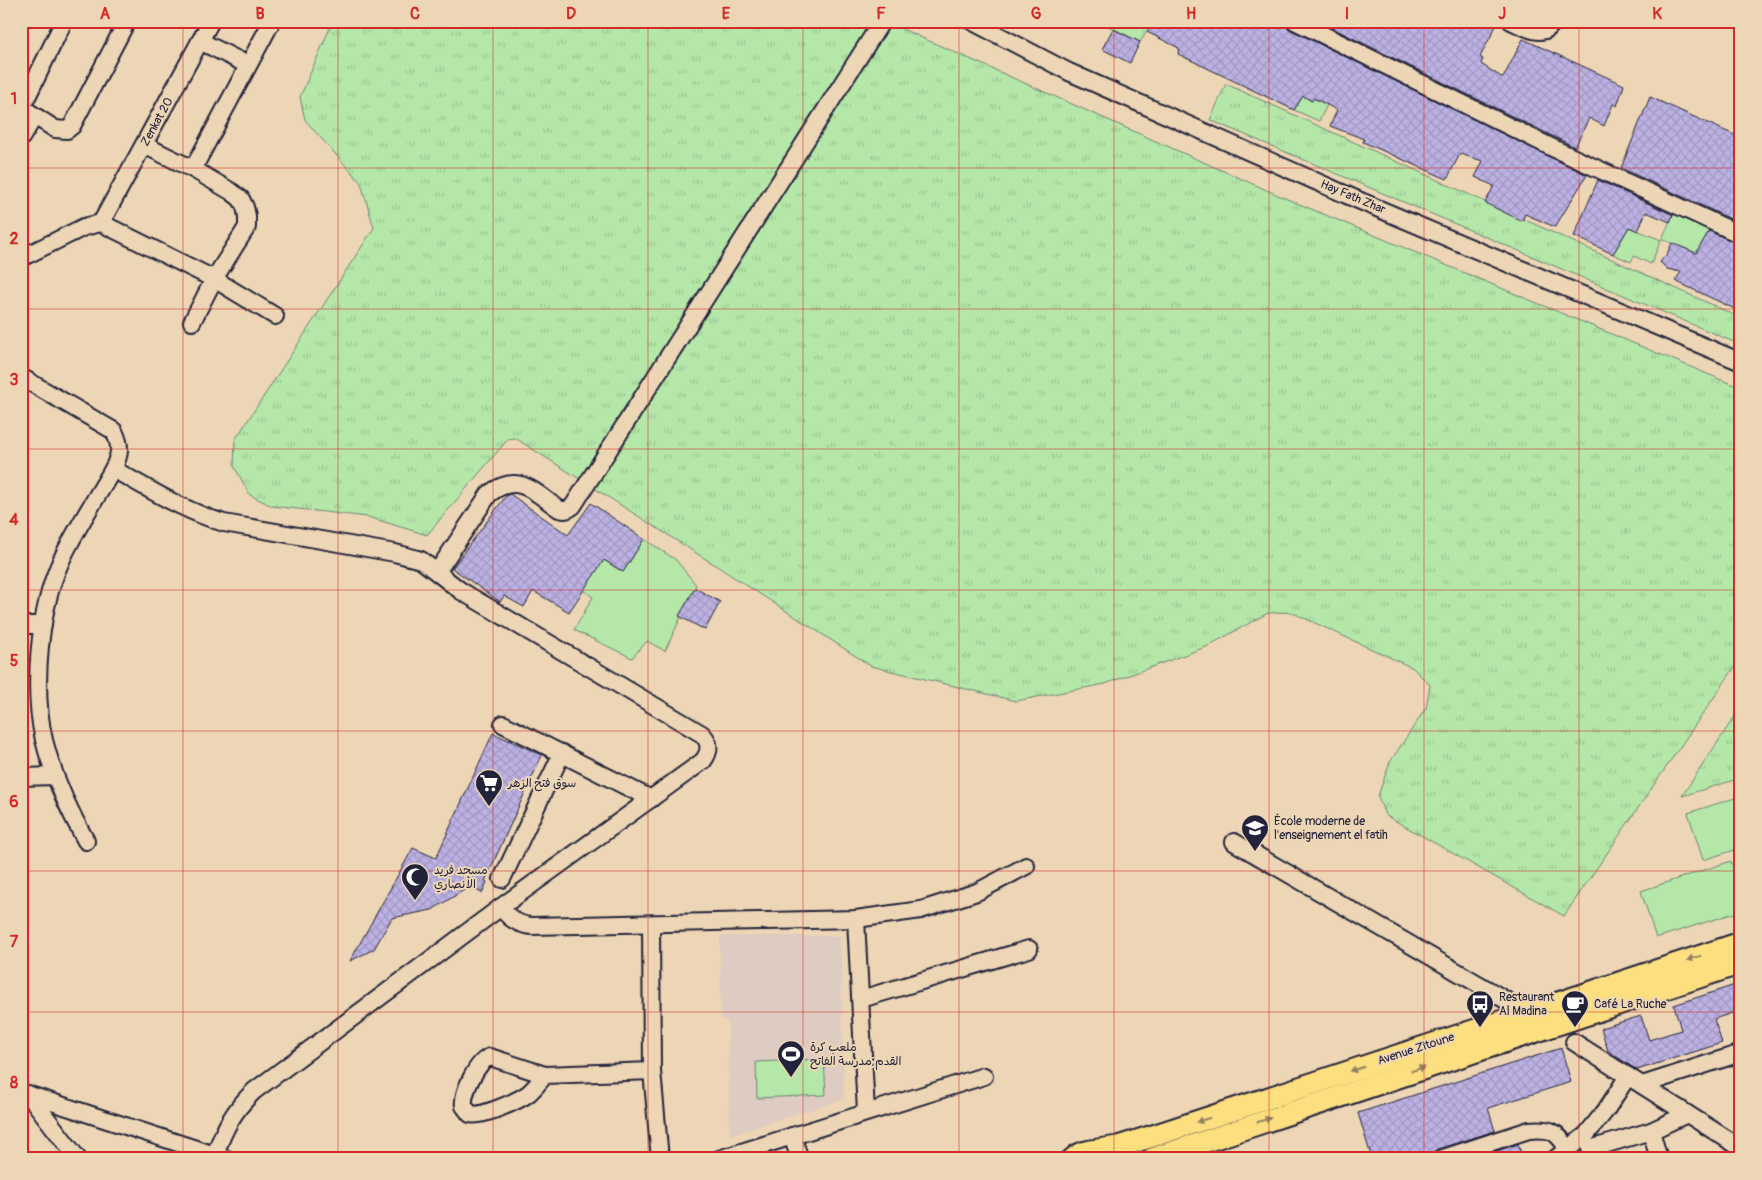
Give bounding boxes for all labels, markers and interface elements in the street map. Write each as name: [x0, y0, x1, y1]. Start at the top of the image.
text: A: [100, 4, 111, 24]
text: B: [255, 4, 265, 24]
text: C: [410, 4, 420, 24]
text: D: [566, 4, 576, 24]
text: E: [722, 4, 731, 24]
text: F: [876, 4, 886, 24]
text: G: [1031, 4, 1042, 24]
text: H: [1186, 4, 1196, 24]
text: I: [1345, 4, 1349, 24]
text: J: [1498, 4, 1506, 24]
text: K: [1652, 4, 1662, 24]
text: 1: [11, 89, 17, 109]
street label: Zenkat 20: [138, 95, 176, 149]
street label: Hay Fath Zhar: [1318, 177, 1389, 218]
text: 2: [10, 229, 19, 249]
text: 3: [10, 370, 19, 390]
text: 4: [9, 510, 19, 530]
text: 5: [10, 651, 19, 671]
supermarket icon: سوق فتح الزهر: [474, 768, 504, 807]
place label: سوق فتح الزهر: [507, 776, 576, 792]
text: 6: [9, 792, 19, 812]
school or university icon: École moderne de l'enseignement el fatih: [1240, 813, 1270, 852]
place label: École moderne de l'enseignement el fatih: [1274, 813, 1388, 843]
mosque icon: مسجد فريد الأنصاري: [400, 862, 430, 901]
place label: مسجد فريد الأنصاري: [434, 863, 488, 893]
text: 7: [10, 932, 19, 952]
one-way arrow: [1687, 955, 1702, 963]
bus stop icon: Restaurant Al Madina: [1465, 989, 1495, 1028]
cafe icon: Café La Ruche: [1560, 989, 1590, 1028]
place label: Restaurant Al Madina: [1499, 990, 1555, 1019]
place label: Café La Ruche: [1594, 997, 1667, 1012]
street label: Avenue Zitoune: [1376, 1030, 1456, 1068]
sports icon: ملعب كرة القدم;مدرسة الفاتح: [776, 1039, 806, 1078]
place label: ملعب كرة القدم;مدرسة الفاتح: [810, 1040, 901, 1070]
one-way arrow: [1349, 1065, 1364, 1073]
one-way arrow: [1411, 1065, 1426, 1073]
text: 8: [10, 1073, 18, 1093]
one-way arrow: [1257, 1116, 1272, 1124]
one-way arrow: [1195, 1117, 1210, 1124]

